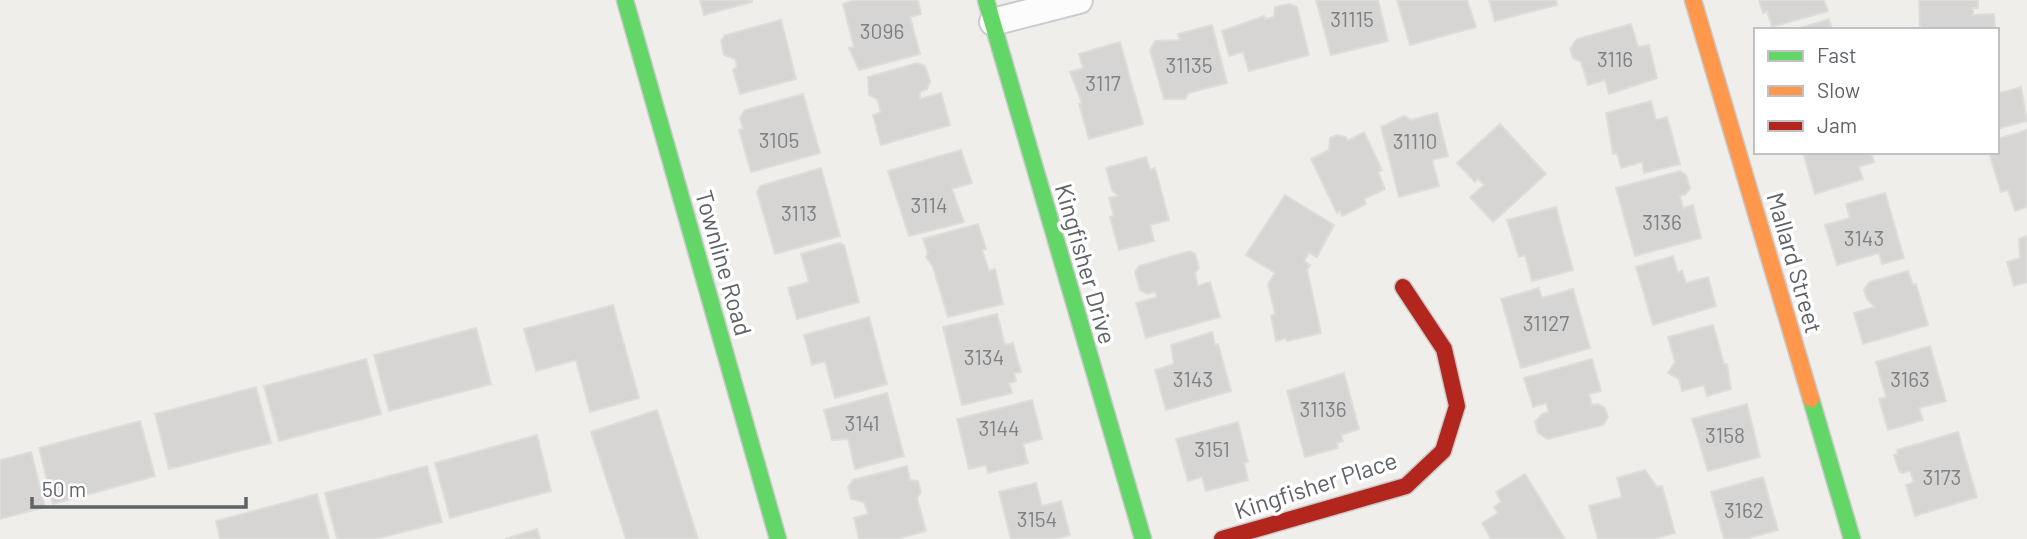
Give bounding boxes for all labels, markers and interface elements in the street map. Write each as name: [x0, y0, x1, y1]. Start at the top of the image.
house number: 31115: [1330, 6, 1374, 31]
house number: 3096: [860, 18, 904, 43]
legend: [1754, 28, 1999, 154]
text: Fast: [1817, 42, 1857, 67]
house number: 3116: [1597, 46, 1633, 71]
house number: 31135: [1165, 52, 1213, 77]
house number: 3117: [1085, 70, 1121, 95]
text: Slow: [1817, 77, 1860, 102]
text: Jam: [1817, 112, 1857, 137]
house number: 3105: [759, 127, 799, 152]
house number: 31110: [1393, 128, 1437, 153]
street label: Kingfisher Drive: [1050, 180, 1123, 347]
street label: Townline Road: [690, 187, 759, 339]
street label: Mallard Street: [1762, 189, 1829, 336]
house number: 3114: [910, 192, 948, 217]
house number: 3113: [781, 200, 817, 225]
house number: 3136: [1642, 209, 1682, 234]
house number: 3143: [1844, 225, 1884, 250]
house number: 31127: [1523, 310, 1569, 335]
house number: 3134: [964, 344, 1004, 369]
house number: 3143: [1173, 366, 1213, 391]
house number: 3163: [1890, 366, 1930, 391]
house number: 31136: [1299, 396, 1347, 421]
house number: 3141: [844, 410, 880, 435]
house number: 3144: [978, 415, 1020, 440]
house number: 3158: [1705, 422, 1745, 447]
house number: 3151: [1194, 436, 1230, 461]
street label: Kingfisher Place: [1231, 445, 1400, 524]
house number: 3173: [1923, 464, 1961, 489]
scale bar: [32, 466, 245, 510]
text: 50 m: [42, 476, 86, 501]
house number: 3162: [1724, 497, 1764, 522]
house number: 3154: [1017, 506, 1057, 531]

